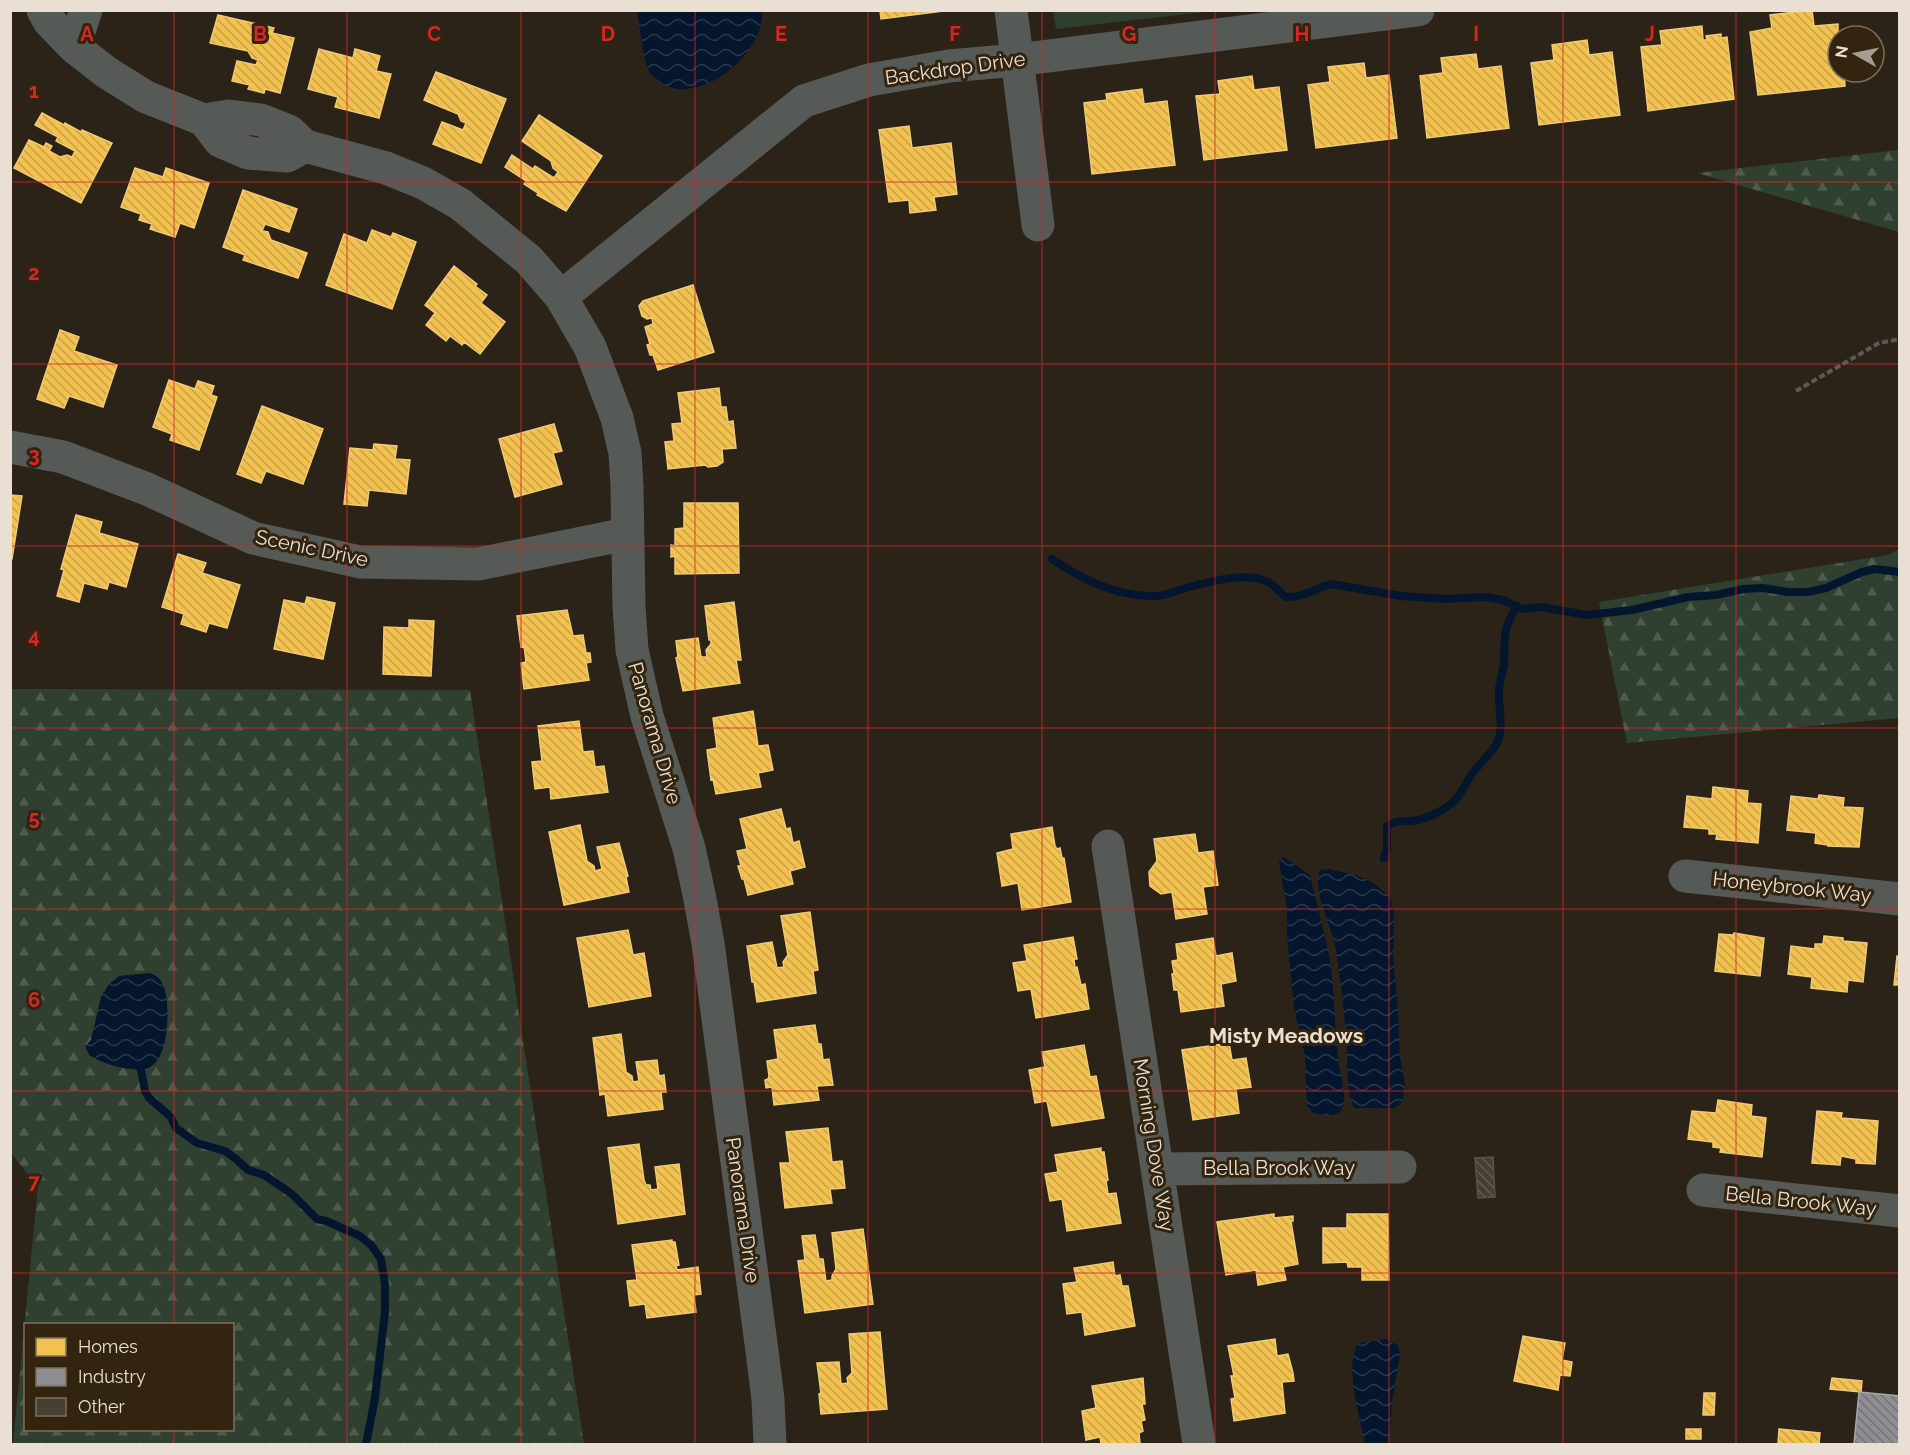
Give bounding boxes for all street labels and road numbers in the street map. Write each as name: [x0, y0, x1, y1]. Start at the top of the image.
street label: Backdrop Drive: [883, 46, 1027, 90]
street label: Scenic Drive: [253, 524, 371, 572]
street label: Panorama Drive: [623, 659, 687, 807]
street label: Honeybrook Way: [1711, 867, 1873, 907]
street label: Morning Dove Way: [1128, 1057, 1180, 1233]
street label: Panorama Drive: [721, 1136, 765, 1285]
street label: Bella Brook Way: [1203, 1156, 1355, 1180]
street label: Bella Brook Way: [1724, 1181, 1878, 1221]

